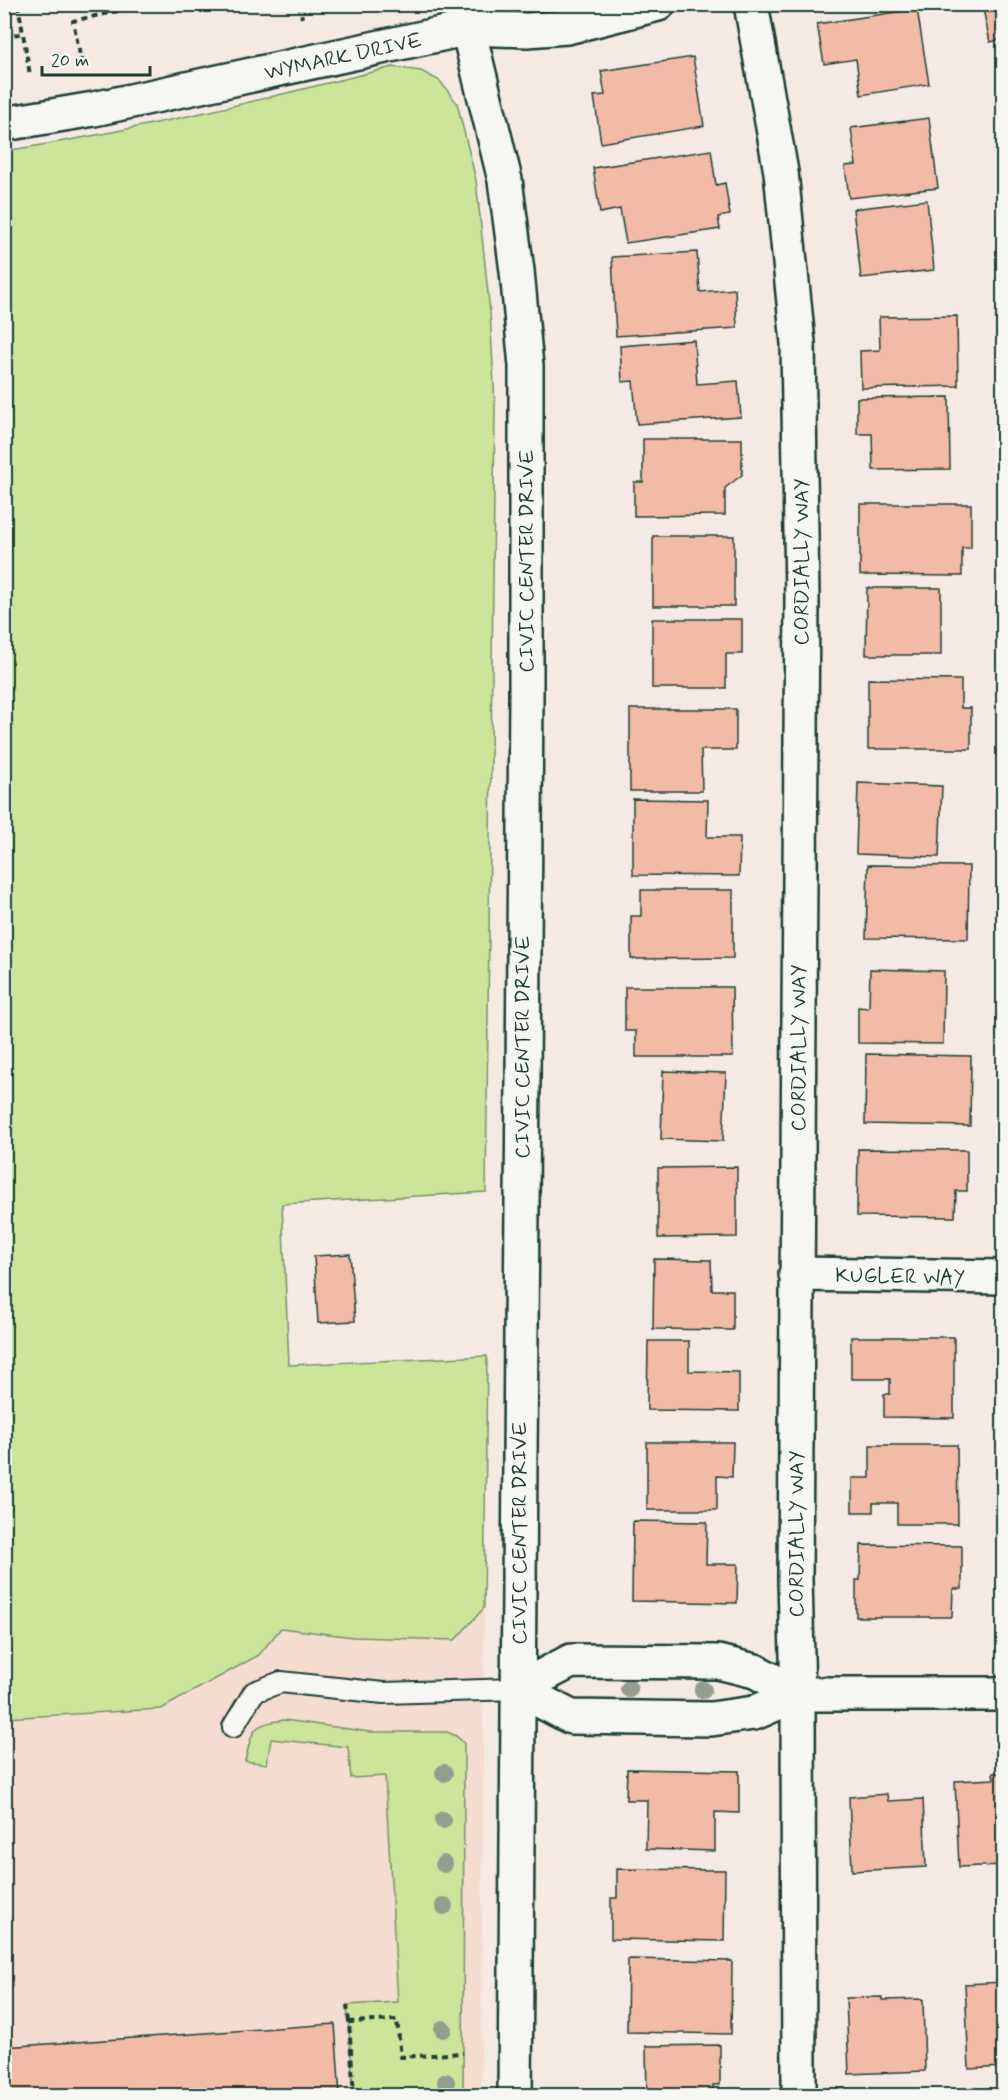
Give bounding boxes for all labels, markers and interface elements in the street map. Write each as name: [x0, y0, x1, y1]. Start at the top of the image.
street label: WYMARK DRIVE: [262, 27, 425, 87]
scale bar: [42, 39, 150, 77]
text: 20 m: [51, 49, 89, 73]
street label: CIVIC CENTER DRIVE: [513, 449, 541, 673]
street label: CORDIALLY WAY: [788, 478, 816, 645]
street label: CIVIC CENTER DRIVE: [509, 935, 537, 1159]
street label: CORDIALLY WAY: [785, 964, 813, 1131]
street label: KUGLER WAY: [835, 1262, 965, 1292]
street label: CIVIC CENTER DRIVE: [506, 1421, 534, 1645]
street label: CORDIALLY WAY: [783, 1450, 811, 1617]

